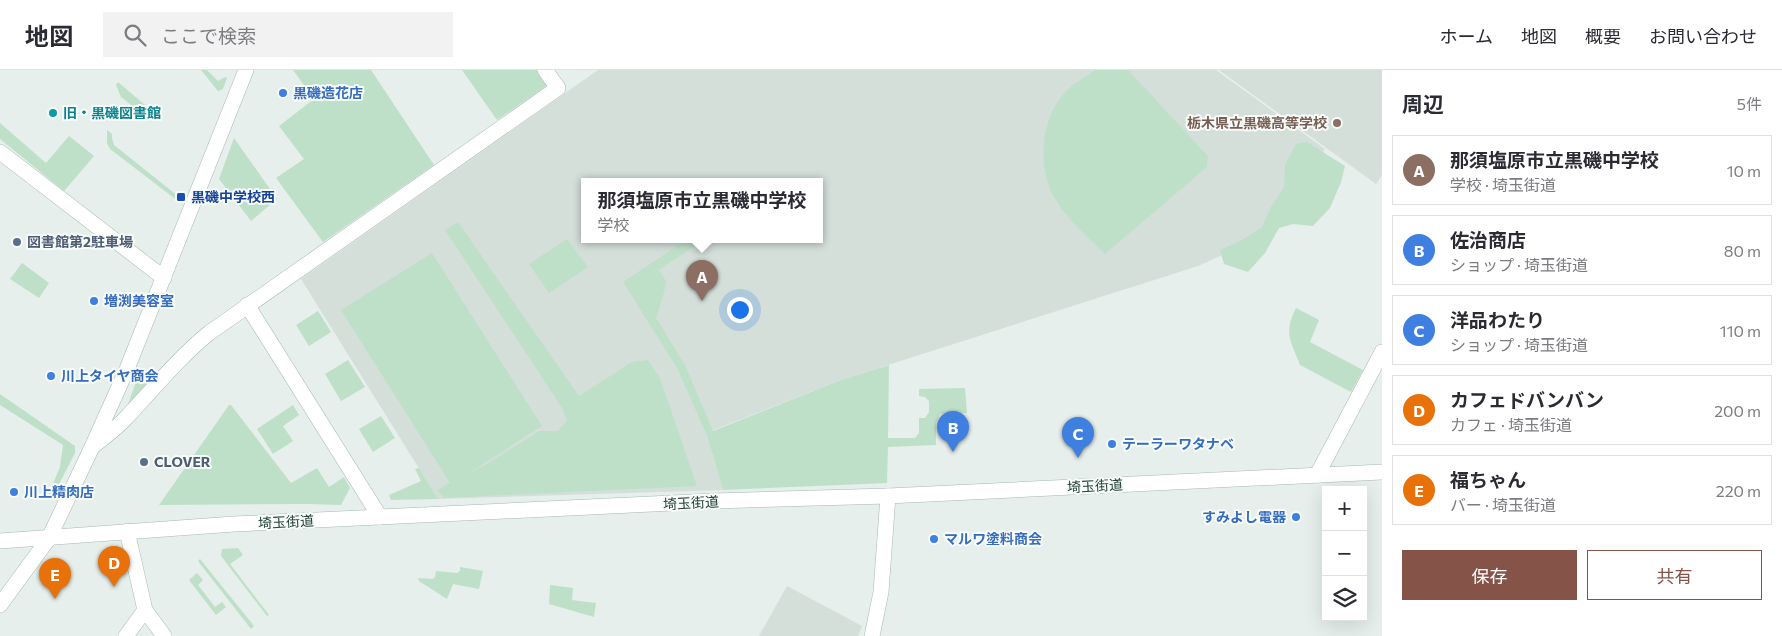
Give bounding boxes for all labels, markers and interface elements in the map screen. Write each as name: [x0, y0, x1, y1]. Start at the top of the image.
search box: [103, 12, 453, 57]
text: 地図: [25, 21, 73, 50]
icon: search: [121, 21, 149, 49]
text: ここで検索: [161, 24, 256, 47]
text: ホーム: [1440, 25, 1493, 47]
text: 地図: [1521, 25, 1557, 47]
text: 概要: [1585, 25, 1621, 47]
text: お問い合わせ: [1649, 25, 1757, 47]
place label: 黒磯造花店: [293, 84, 363, 101]
marker: 黒磯造花店: [277, 87, 289, 99]
text: 周辺: [1402, 91, 1444, 116]
text: 5件: [1737, 94, 1762, 113]
place label: 旧・黒磯図書館: [63, 104, 161, 121]
marker: 旧・黒磯図書館: [47, 107, 59, 119]
place label: 栃木県立黒磯高等学校: [1187, 114, 1327, 131]
marker: 栃木県立黒磯高等学校: [1331, 117, 1343, 129]
text: 那須塩原市立黒磯中学校: [1450, 148, 1659, 171]
text: A: [1413, 161, 1425, 180]
text: 10 m: [1727, 161, 1761, 180]
text: 学校 · 埼玉街道: [1450, 175, 1556, 194]
popup: [581, 178, 823, 243]
place label: 黒磯中学校西: [191, 188, 275, 205]
text: 那須塩原市立黒磯中学校: [597, 188, 807, 211]
marker: 黒磯中学校西: [175, 191, 187, 203]
text: 学校: [597, 215, 630, 234]
text: 佐治商店: [1450, 228, 1526, 251]
place label: 図書館第2駐車場: [27, 233, 133, 250]
marker: 図書館第2駐車場: [11, 236, 23, 248]
text: B: [1414, 241, 1424, 260]
text: 80 m: [1724, 241, 1761, 260]
text: ショップ · 埼玉街道: [1450, 255, 1588, 274]
pin: A: [686, 260, 718, 301]
place label: 増渕美容室: [104, 292, 174, 309]
marker: 増渕美容室: [88, 295, 100, 307]
your location: [727, 297, 753, 323]
text: 洋品わたり: [1450, 308, 1545, 331]
text: C: [1414, 321, 1424, 340]
text: 110 m: [1720, 321, 1761, 340]
text: ショップ · 埼玉街道: [1450, 335, 1588, 354]
place label: 川上タイヤ商会: [61, 367, 159, 384]
marker: 川上タイヤ商会: [45, 370, 57, 382]
text: カフェドバンバン: [1450, 388, 1604, 411]
text: D: [1413, 401, 1425, 420]
text: 200 m: [1714, 401, 1761, 420]
pin: B: [937, 411, 969, 452]
text: カフェ · 埼玉街道: [1450, 415, 1572, 434]
pin: C: [1062, 417, 1094, 458]
place label: テーラーワタナベ: [1122, 435, 1234, 452]
marker: テーラーワタナベ: [1106, 438, 1118, 450]
place label: CLOVER: [154, 453, 211, 470]
marker: CLOVER: [138, 456, 150, 468]
text: 福ちゃん: [1450, 468, 1526, 491]
street label: 埼玉街道: [1067, 476, 1123, 495]
text: E: [1414, 481, 1424, 500]
text: 220 m: [1716, 481, 1761, 500]
place label: 川上精肉店: [24, 483, 94, 500]
marker: 川上精肉店: [8, 486, 20, 498]
map controls: [1322, 486, 1367, 621]
button: +: [1322, 486, 1367, 531]
street label: 埼玉街道: [663, 493, 719, 512]
text: バー · 埼玉街道: [1450, 495, 1556, 514]
place label: すみよし電器: [1202, 508, 1287, 525]
marker: すみよし電器: [1290, 511, 1302, 523]
street label: 埼玉街道: [258, 512, 314, 531]
place label: マルワ塗料商会: [944, 530, 1042, 547]
button: −: [1322, 531, 1367, 576]
marker: マルワ塗料商会: [928, 533, 940, 545]
pin: D: [98, 546, 130, 587]
button: 保存: [1402, 550, 1577, 600]
button: 共有: [1587, 550, 1762, 600]
pin: E: [39, 558, 71, 599]
button: layers: [1322, 576, 1367, 621]

